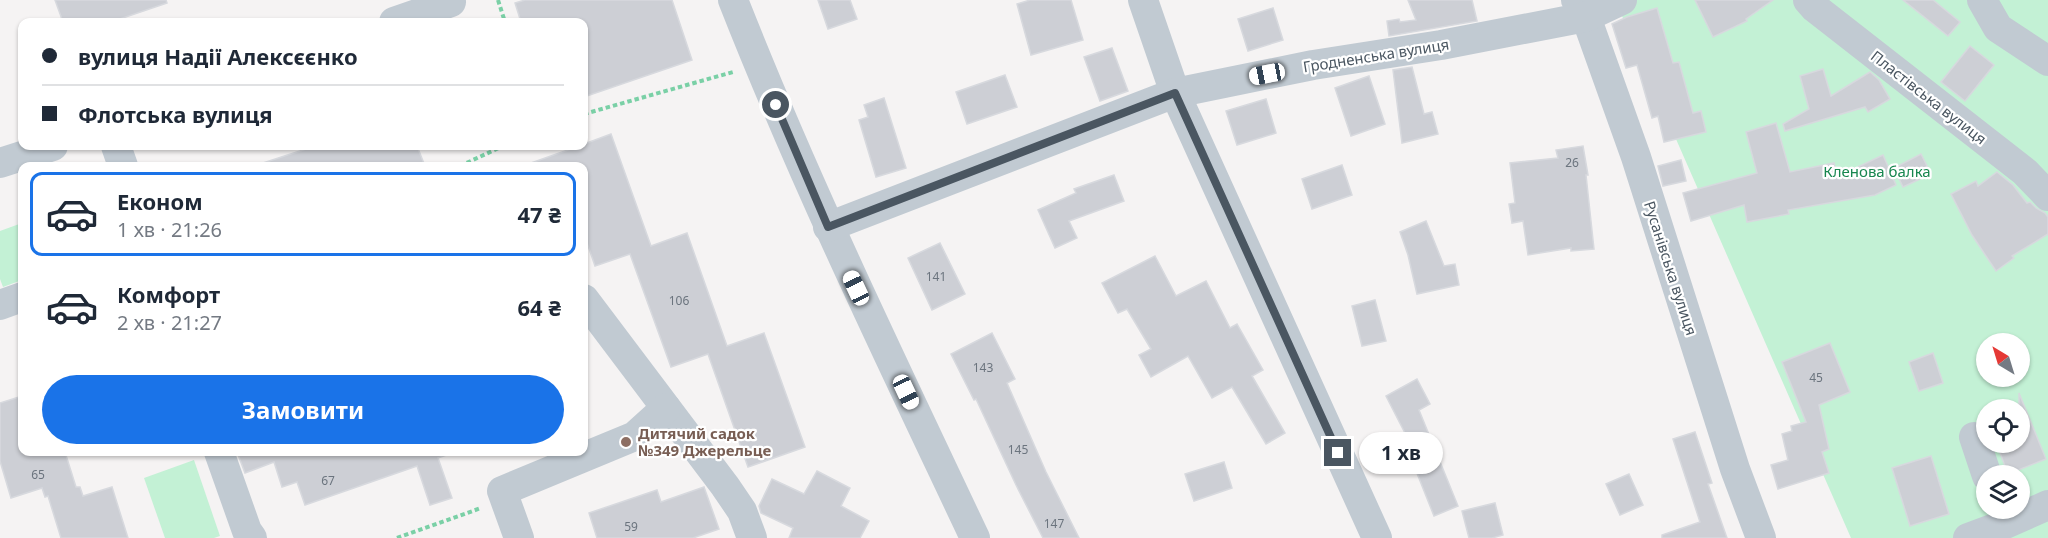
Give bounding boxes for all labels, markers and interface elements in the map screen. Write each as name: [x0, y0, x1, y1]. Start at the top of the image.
street label: Гродненська вулиця: [1302, 34, 1450, 76]
text: вулиця Надії Алексєєнко: [78, 41, 358, 71]
street label: Пластівська вулиця: [1867, 46, 1991, 148]
car: [1248, 62, 1286, 86]
route start: [762, 91, 789, 118]
text: Флотська вулиця: [78, 99, 273, 129]
house number: 26: [1565, 154, 1579, 171]
park label: Кленова балка: [1823, 161, 1931, 181]
text: Економ: [117, 186, 203, 216]
icon: car: [45, 187, 99, 241]
street label: Русанівська вулиця: [1640, 198, 1702, 338]
text: 47 ₴: [518, 199, 561, 229]
text: 1 хв · 21:26: [117, 216, 222, 243]
car: [840, 268, 872, 308]
house number: 141: [926, 268, 946, 285]
text: Комфорт: [117, 279, 220, 309]
icon: car: [45, 280, 99, 334]
text: 64 ₴: [518, 292, 561, 322]
house number: 106: [669, 292, 689, 309]
text: 2 хв · 21:27: [117, 309, 222, 336]
north arrow: [1976, 333, 2030, 387]
map controls: [1976, 333, 2030, 519]
house number: 143: [973, 359, 993, 376]
house number: 45: [1809, 369, 1823, 386]
car: [890, 372, 922, 412]
button: Замовити: [42, 375, 564, 444]
button: locate: [1976, 399, 2030, 453]
place label: Дитячий садок №349 Джерельце: [638, 423, 771, 460]
callout: 1 хв: [1359, 432, 1443, 474]
marker: Дитячий садок №349 Джерельце: [619, 435, 633, 449]
route end: [1324, 439, 1351, 466]
text: 1 хв: [1381, 439, 1421, 466]
house number: 145: [1008, 441, 1028, 458]
button: layers: [1976, 465, 2030, 519]
house number: 65: [31, 466, 45, 483]
house number: 67: [321, 472, 335, 489]
house number: 147: [1044, 515, 1064, 532]
house number: 59: [624, 518, 638, 535]

